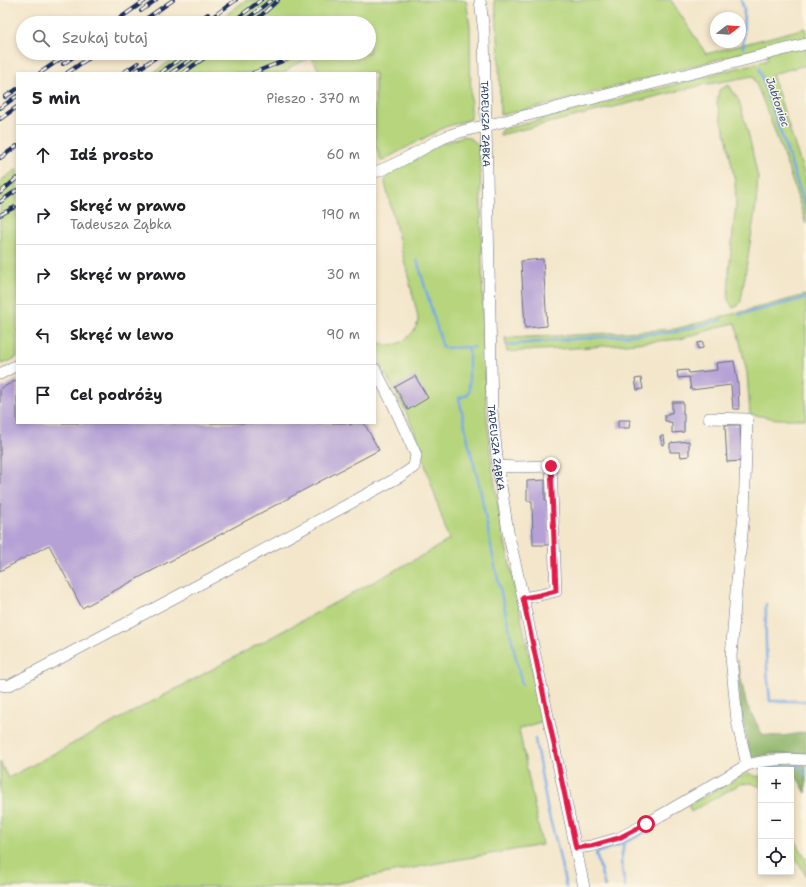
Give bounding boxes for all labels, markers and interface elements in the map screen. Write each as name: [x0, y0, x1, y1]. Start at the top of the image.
north arrow: [710, 12, 746, 48]
search box: [16, 16, 376, 60]
icon: search: [30, 27, 52, 49]
text: Szukaj tutaj: [62, 28, 148, 48]
water label: Jabłoniec: [762, 75, 793, 130]
street label: TADEUSZA ZĄBKA: [478, 80, 493, 167]
text: 5 min: [32, 87, 80, 109]
text: Pieszo · 370 m: [266, 90, 360, 107]
icon: ahead: [32, 144, 54, 166]
text: Idź prosto: [70, 145, 154, 165]
text: 60 m: [327, 146, 360, 163]
text: Skręć w prawo: [70, 196, 186, 216]
icon: right: [32, 204, 54, 226]
text: 190 m: [321, 206, 360, 223]
text: Tadeusza Ząbka: [70, 216, 172, 233]
icon: right: [32, 264, 54, 286]
text: Skręć w prawo: [70, 265, 186, 285]
text: 30 m: [326, 266, 360, 283]
icon: left: [32, 324, 54, 346]
text: Skręć w lewo: [70, 325, 174, 345]
text: 90 m: [326, 326, 360, 343]
icon: arrive: [32, 384, 54, 406]
text: Cel podróży: [70, 385, 162, 405]
street label: TADEUSZA ZĄBKA: [485, 404, 508, 491]
route end: [542, 457, 560, 475]
map controls: [758, 767, 794, 875]
button: +: [758, 767, 794, 803]
button: −: [758, 803, 794, 839]
route start: [637, 815, 655, 833]
button: locate: [758, 839, 794, 875]

